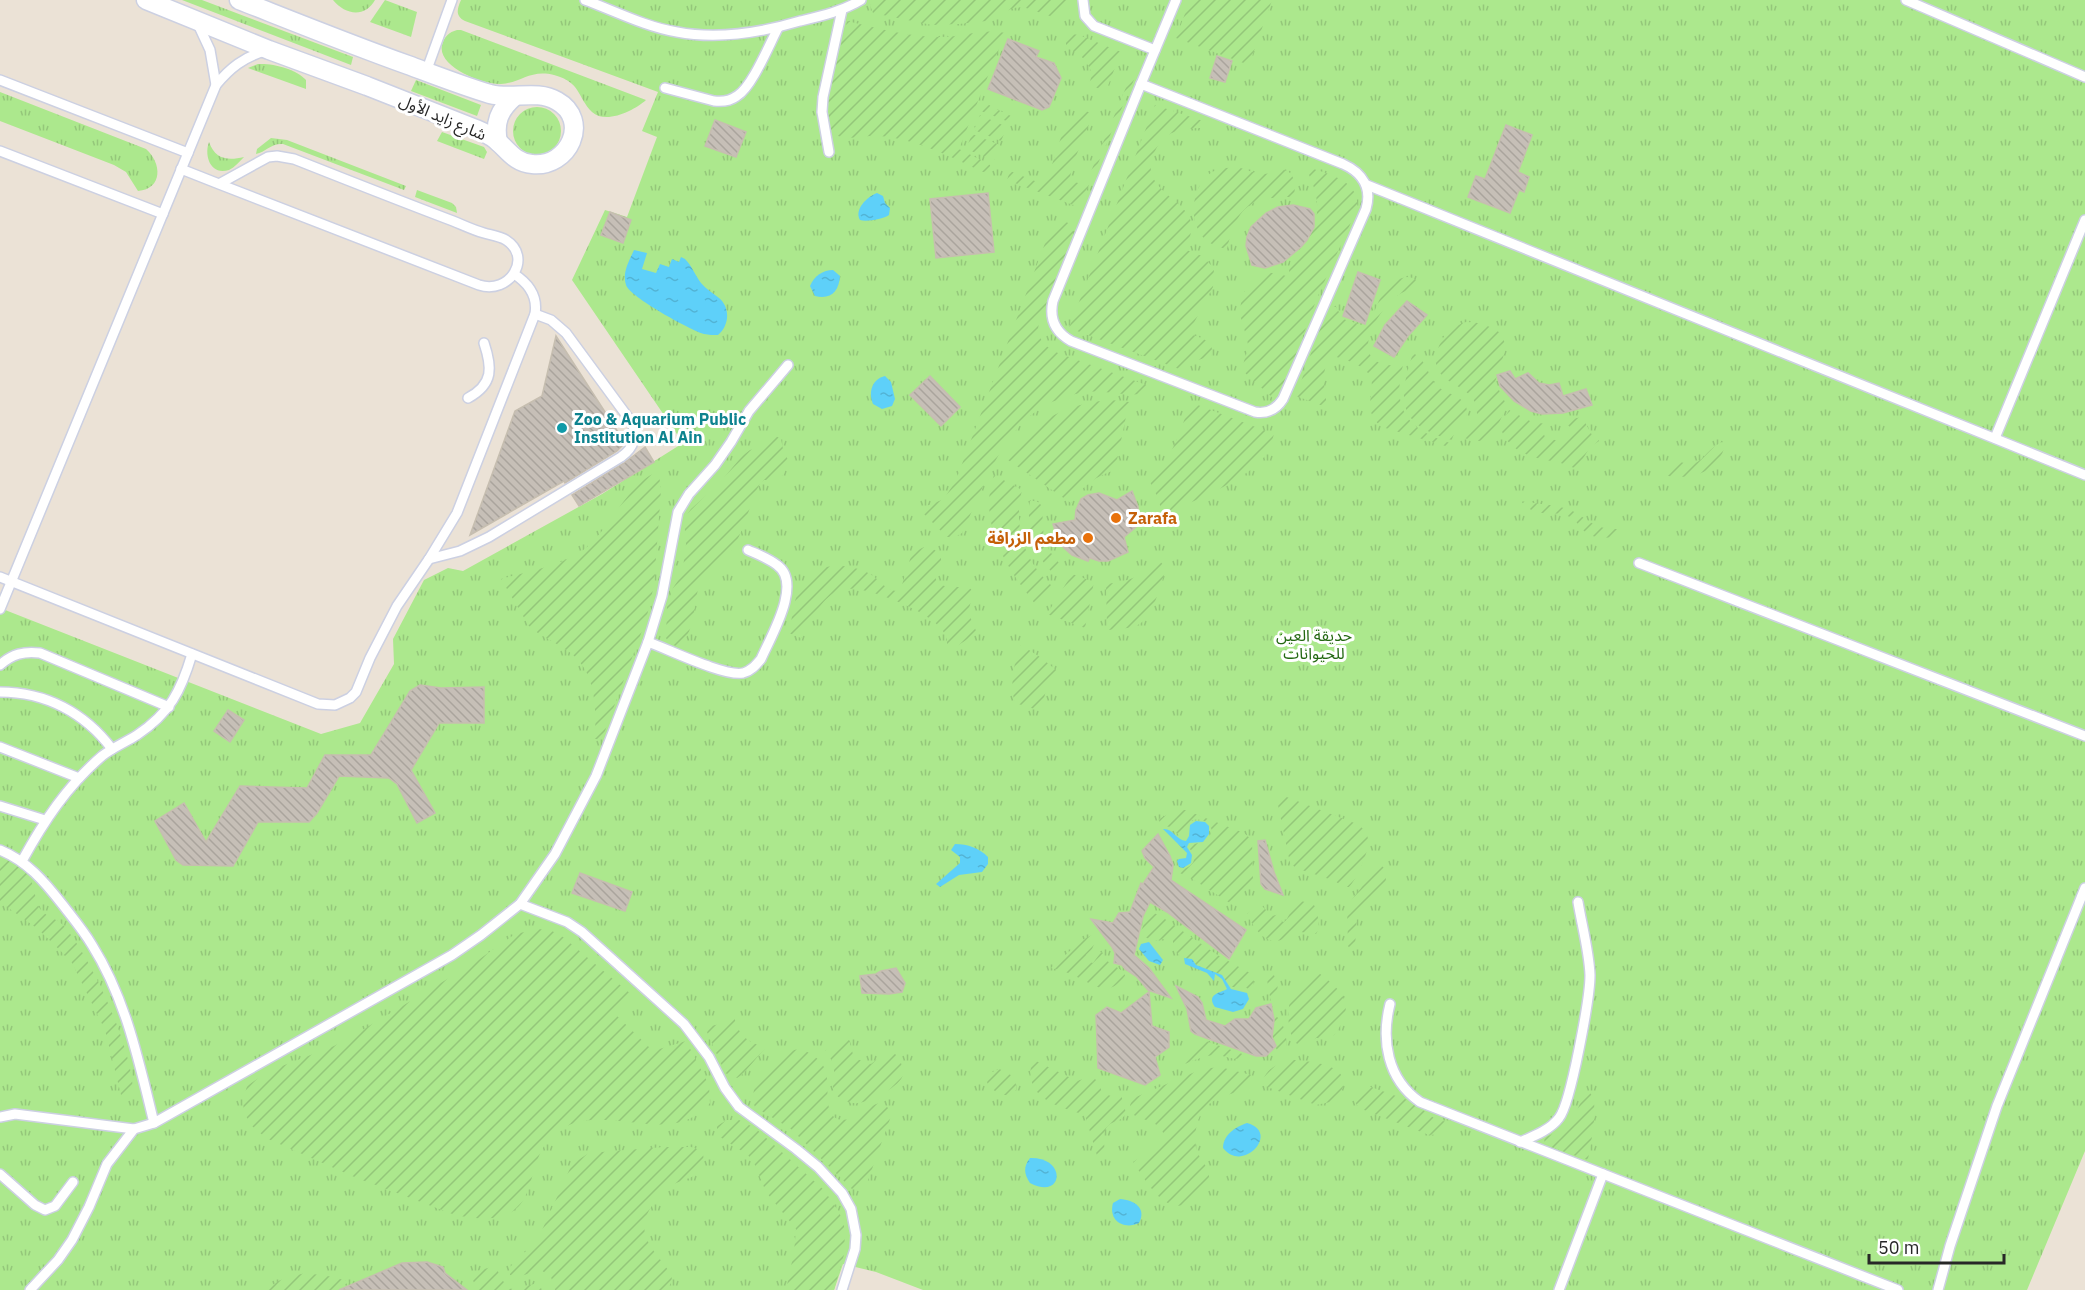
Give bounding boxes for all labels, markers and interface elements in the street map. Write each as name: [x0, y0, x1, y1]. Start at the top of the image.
street label: شارع زايد الأول: [395, 90, 490, 147]
place label: Zoo & Aquarium Public Institution Al Ain: [574, 409, 746, 447]
marker: Zoo & Aquarium Public Institution Al Ain: [555, 421, 569, 435]
place label: Zarafa: [1128, 508, 1177, 528]
marker: Zarafa: [1109, 511, 1123, 525]
place label: مطعم الزرافة: [988, 528, 1076, 551]
marker: مطعم الزرافة: [1081, 531, 1095, 545]
park label: حديقة العين للحيوانات: [1276, 625, 1352, 663]
scale bar: [1869, 1227, 2004, 1265]
text: 50 m: [1878, 1236, 1920, 1259]

